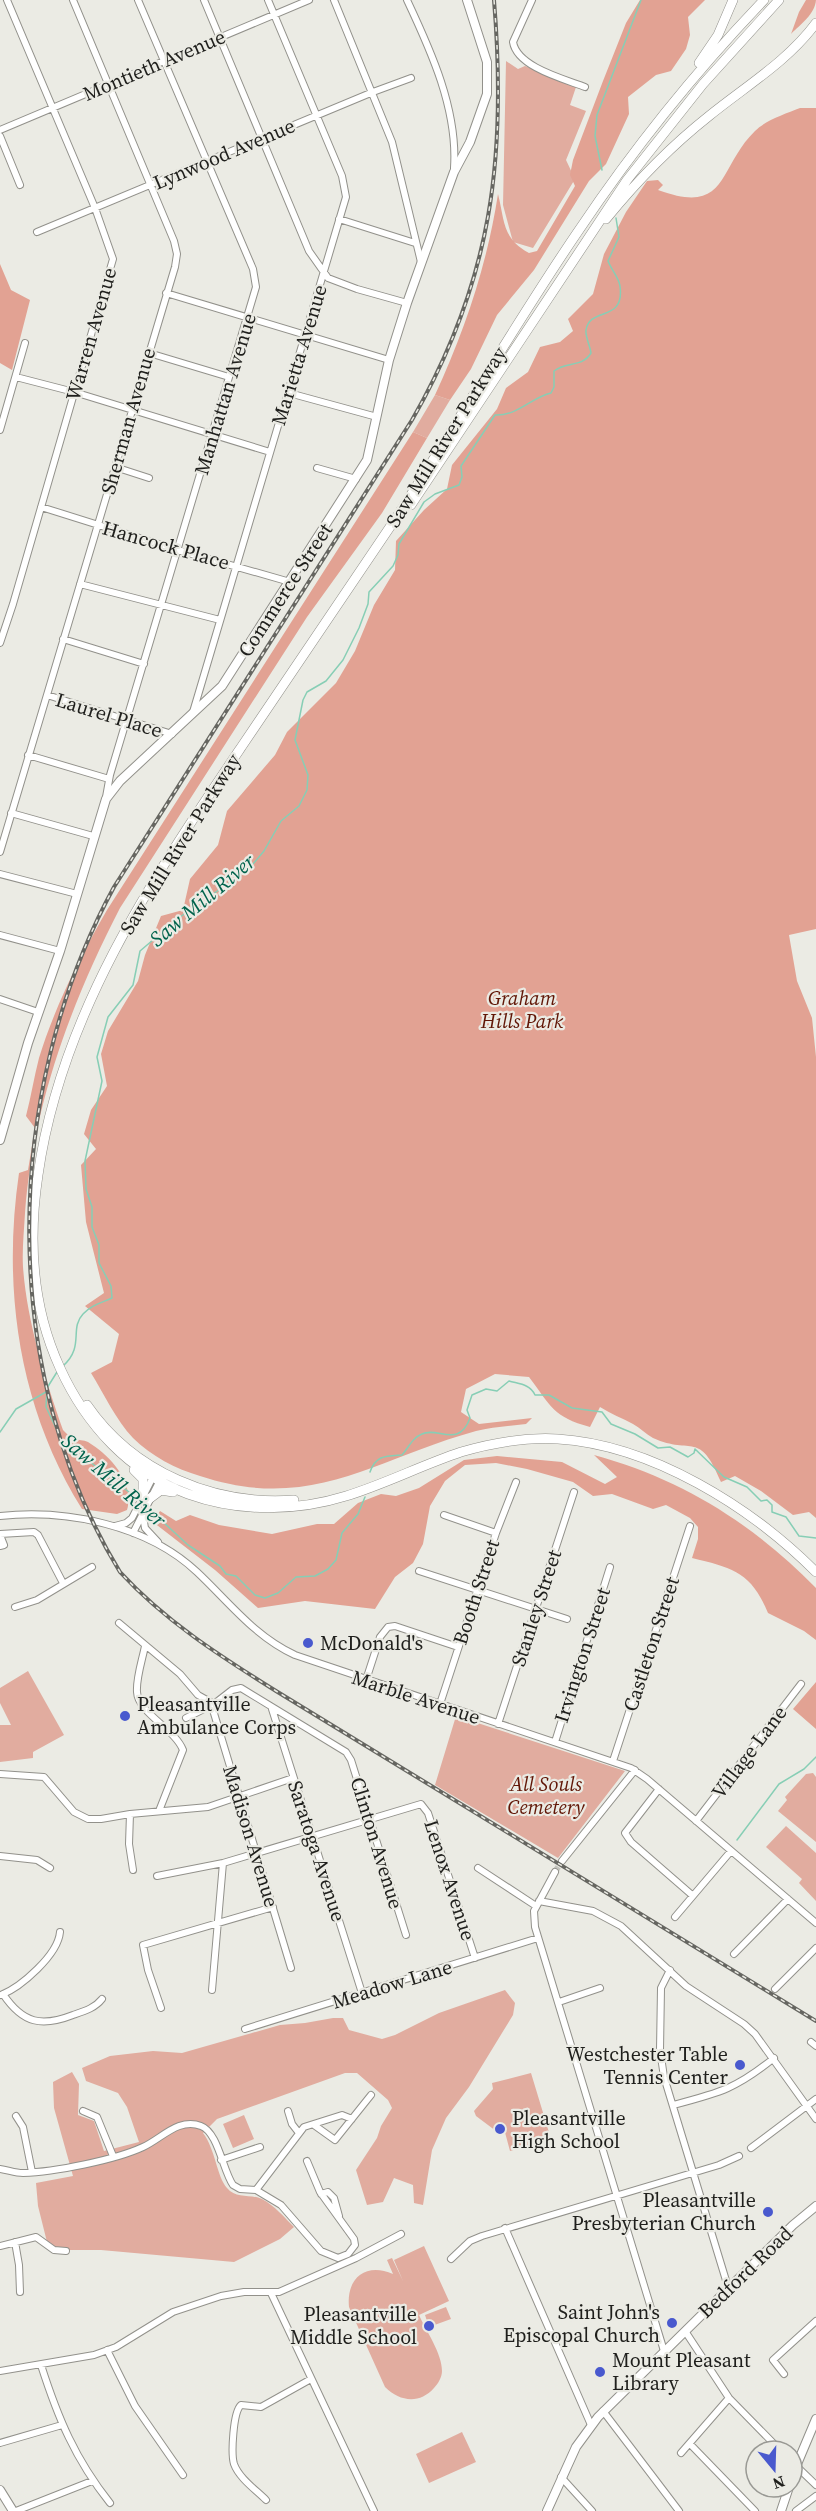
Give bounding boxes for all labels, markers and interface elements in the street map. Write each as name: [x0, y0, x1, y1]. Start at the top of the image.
street label: Montieth Avenue: [79, 22, 229, 108]
street label: Lynwood Avenue: [149, 112, 299, 196]
street label: Warren Avenue: [59, 264, 123, 404]
street label: Marietta Avenue: [264, 281, 334, 429]
street label: Manhattan Avenue: [187, 310, 263, 478]
street label: Saw Mill River Parkway: [379, 341, 514, 533]
street label: Sherman Avenue: [94, 344, 162, 498]
street label: Hancock Place: [99, 513, 233, 577]
street label: Commerce Street: [231, 517, 339, 662]
street label: Laurel Place: [52, 685, 166, 745]
street label: Saw Mill River Parkway: [115, 749, 245, 939]
water label: Saw Mill River: [144, 849, 260, 951]
park label: Graham Hills Park: [480, 984, 564, 1035]
water label: Saw Mill River: [55, 1426, 173, 1534]
street label: Booth Street: [446, 1535, 506, 1648]
street label: Stanley Street: [504, 1546, 568, 1670]
street label: Castleton Street: [616, 1573, 686, 1715]
street label: Irvington Street: [547, 1583, 617, 1726]
place label: McDonald's: [320, 1629, 423, 1657]
marker: McDonald's: [301, 1636, 315, 1650]
street label: Marble Avenue: [348, 1663, 484, 1731]
place label: Pleasantville Ambulance Corps: [137, 1690, 296, 1741]
street label: Village Lane: [705, 1700, 793, 1804]
marker: Pleasantville Ambulance Corps: [118, 1709, 132, 1723]
street label: Madison Avenue: [216, 1762, 286, 1910]
park label: All Souls Cemetery: [508, 1770, 585, 1821]
street label: Clinton Avenue: [344, 1774, 410, 1912]
street label: Saratoga Avenue: [281, 1777, 353, 1925]
street label: Lenox Avenue: [417, 1816, 483, 1944]
street label: Meadow Lane: [328, 1952, 456, 2016]
place label: Westchester Table Tennis Center: [566, 2040, 729, 2091]
marker: Westchester Table Tennis Center: [733, 2058, 747, 2072]
place label: Pleasantville High School: [512, 2104, 626, 2155]
marker: Pleasantville High School: [493, 2122, 507, 2136]
place label: Pleasantville Presbyterian Church: [572, 2186, 756, 2237]
marker: Pleasantville Presbyterian Church: [761, 2205, 775, 2219]
street label: Bedford Road: [692, 2219, 799, 2324]
place label: Saint John's Episcopal Church: [503, 2298, 660, 2349]
place label: Pleasantville Middle School: [290, 2300, 417, 2351]
marker: Saint John's Episcopal Church: [665, 2316, 679, 2330]
marker: Pleasantville Middle School: [422, 2319, 436, 2333]
place label: Mount Pleasant Library: [612, 2346, 751, 2397]
marker: Mount Pleasant Library: [593, 2365, 607, 2379]
north arrow: [744, 2439, 804, 2499]
text: N: [769, 2471, 788, 2496]

